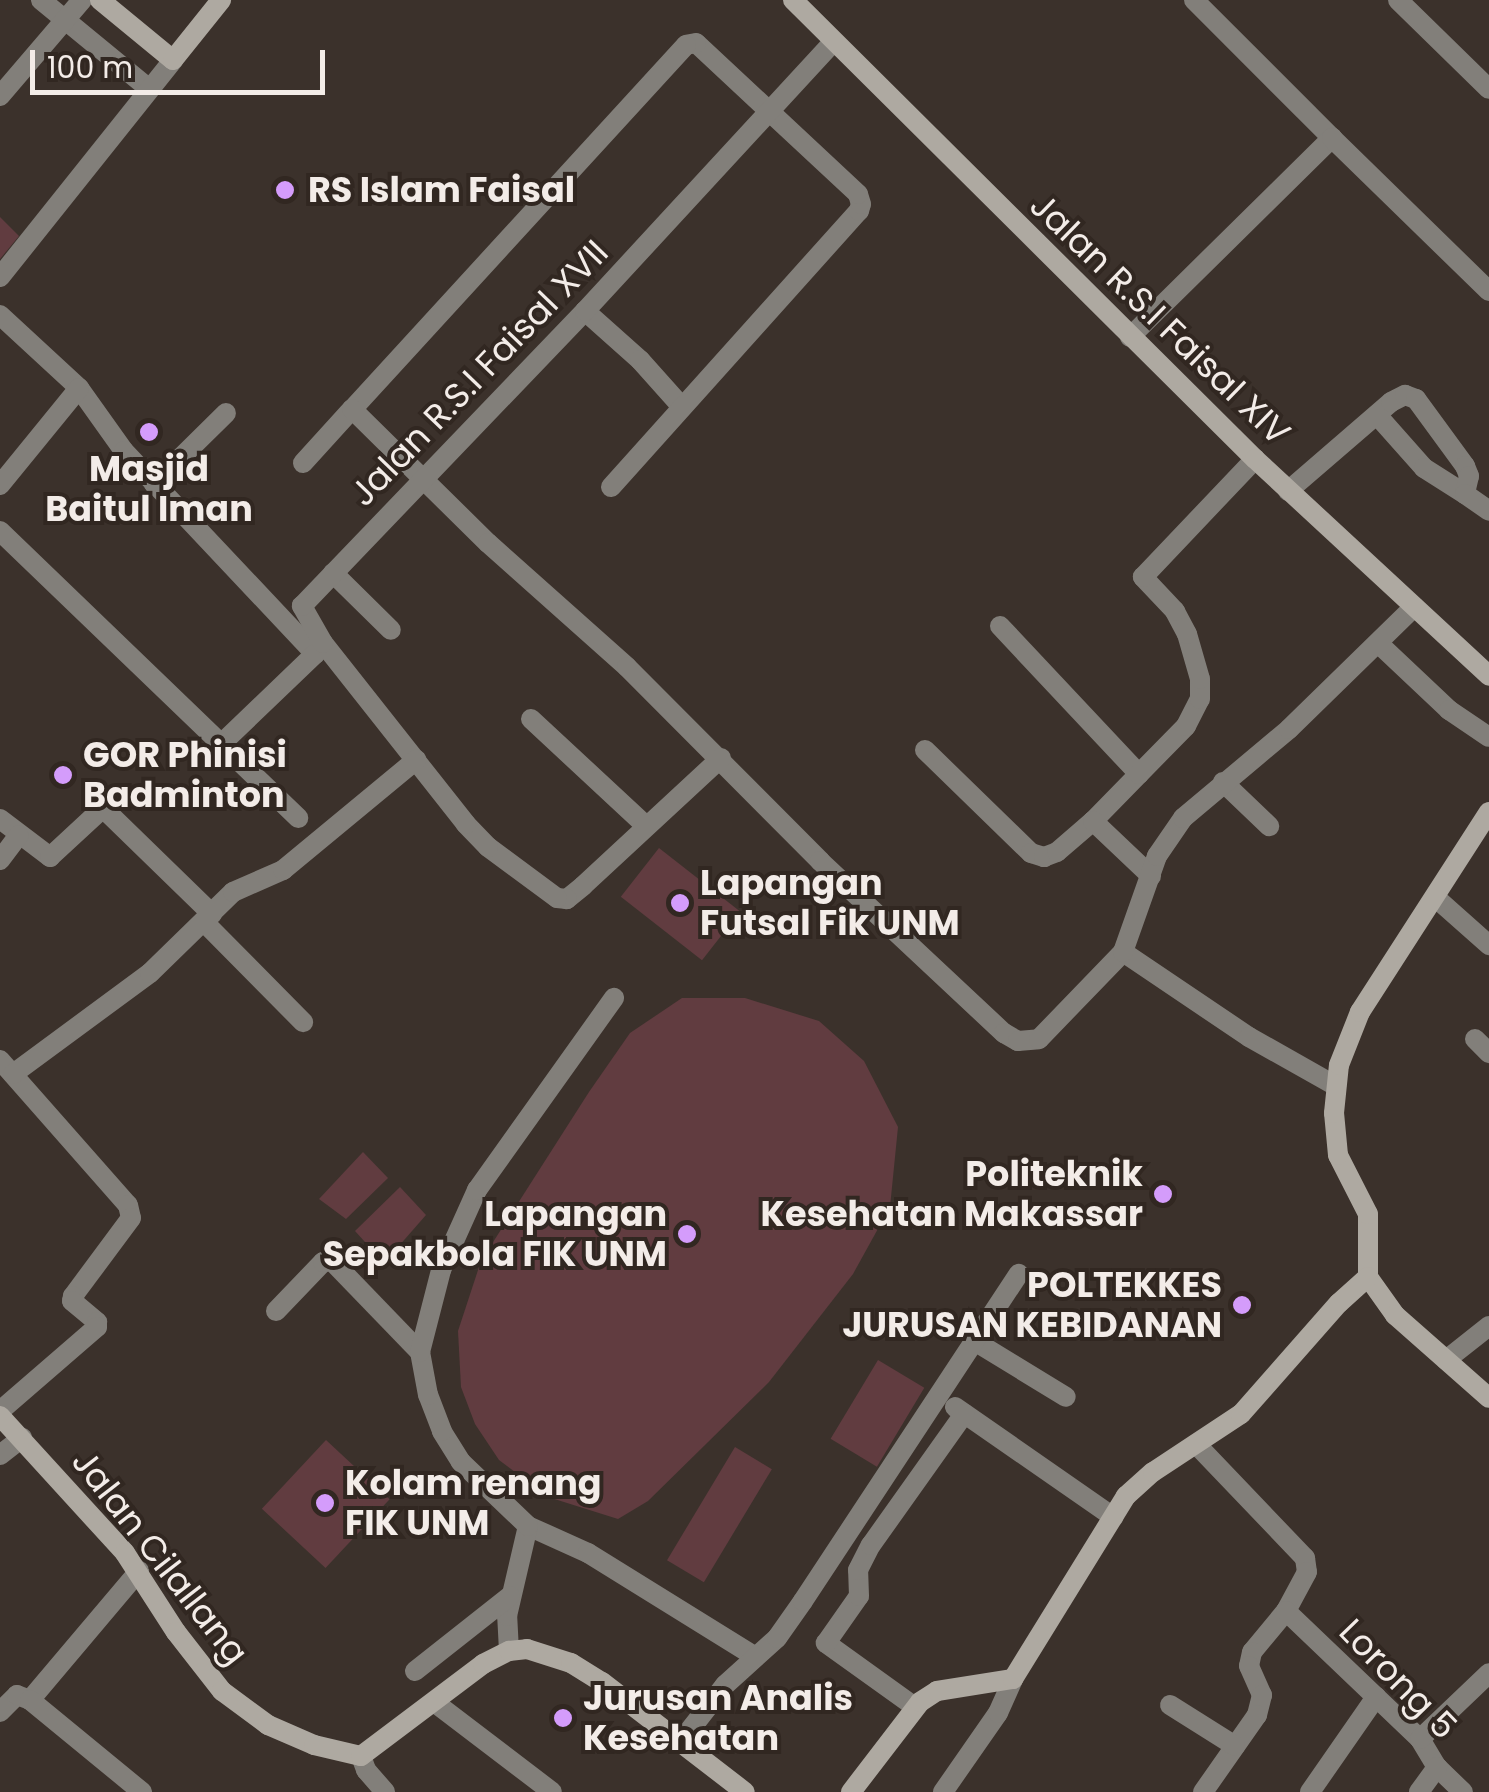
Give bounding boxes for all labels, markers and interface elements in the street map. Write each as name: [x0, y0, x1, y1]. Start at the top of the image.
scale bar: [35, 30, 330, 92]
text: 100 m: [47, 46, 133, 89]
place label: RS Islam Faisal: [308, 169, 575, 211]
marker: RS Islam Faisal: [272, 177, 298, 203]
street label: Jalan R.S.I Faisal XIV: [1022, 184, 1298, 454]
street label: Jalan R.S.I Faisal XVII: [341, 231, 617, 515]
marker: Masjid Baitul Iman: [138, 421, 160, 443]
place label: Masjid Baitul Iman: [45, 448, 253, 530]
place label: GOR Phinisi Badminton: [83, 734, 287, 816]
marker: GOR Phinisi Badminton: [52, 764, 74, 786]
place label: Lapangan Futsal Fik UNM: [700, 862, 960, 944]
marker: Lapangan Futsal Fik UNM: [669, 892, 691, 914]
place label: Politeknik Kesehatan Makassar: [761, 1153, 1143, 1235]
marker: Politeknik Kesehatan Makassar: [1152, 1183, 1174, 1205]
place label: Lapangan Sepakbola FIK UNM: [323, 1193, 667, 1275]
marker: Lapangan Sepakbola FIK UNM: [676, 1223, 698, 1245]
place label: POLTEKKES JURUSAN KEBIDANAN: [842, 1264, 1222, 1346]
marker: POLTEKKES JURUSAN KEBIDANAN: [1231, 1294, 1253, 1316]
street label: Jalan Cilallang: [63, 1441, 257, 1673]
place label: Kolam renang FIK UNM: [345, 1462, 602, 1544]
marker: Kolam renang FIK UNM: [314, 1492, 336, 1514]
street label: Lorong 5: [1331, 1610, 1465, 1748]
place label: Jurusan Analis Kesehatan: [583, 1677, 853, 1759]
marker: Jurusan Analis Kesehatan: [552, 1707, 574, 1729]

